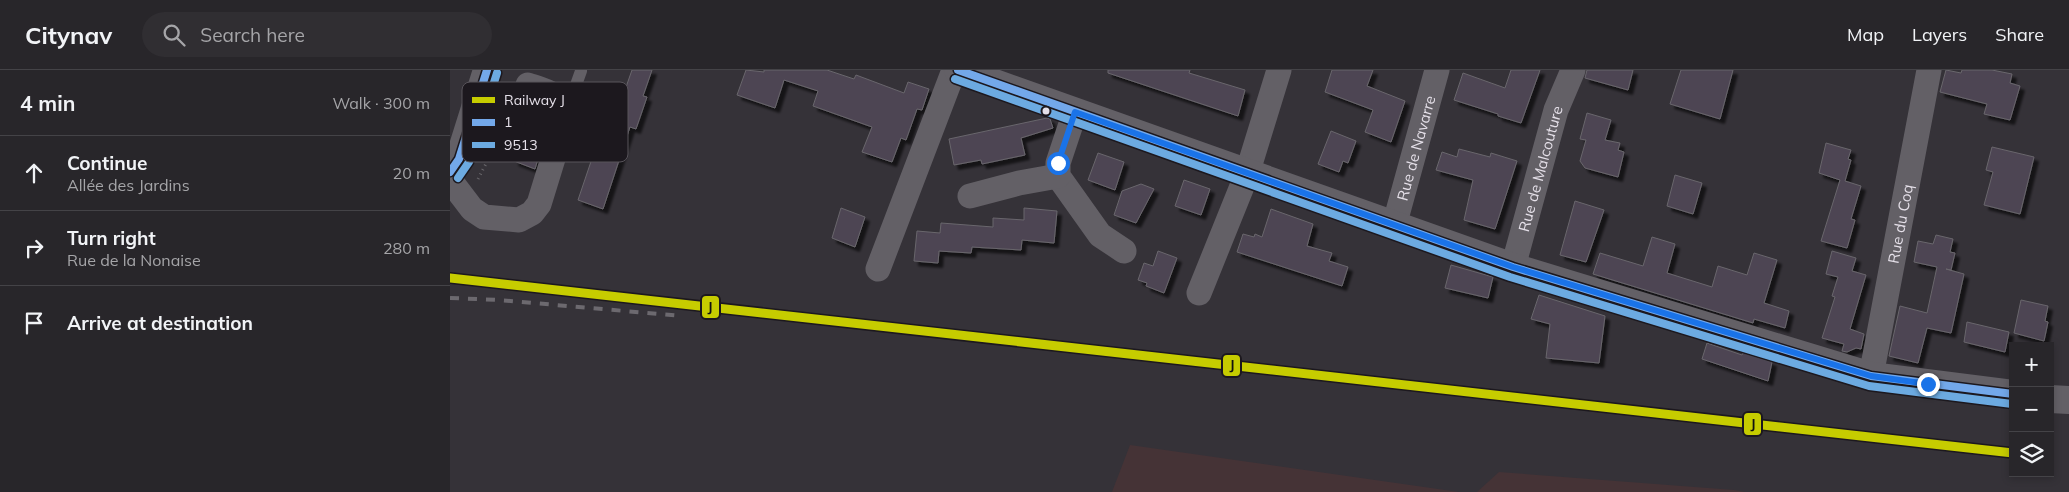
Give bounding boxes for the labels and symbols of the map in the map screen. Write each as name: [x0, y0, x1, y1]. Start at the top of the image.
legend: [462, 82, 628, 162]
text: Railway J: [504, 91, 565, 109]
street label: Rue de Navarre: [1392, 93, 1439, 203]
street label: Rue de Malcouture: [1514, 104, 1566, 234]
unlabelled marker: [1041, 106, 1051, 116]
text: 1: [504, 113, 512, 131]
text: 9513: [504, 136, 538, 154]
route start: [1047, 152, 1070, 175]
street label: Rue du Coq: [1883, 183, 1917, 265]
line badge: J: [701, 295, 720, 319]
text: J: [707, 298, 713, 316]
line badge: J: [1222, 354, 1241, 377]
text: J: [1229, 356, 1235, 374]
route end: [1917, 373, 1940, 396]
line badge: J: [1743, 412, 1762, 436]
text: J: [1750, 415, 1756, 433]

